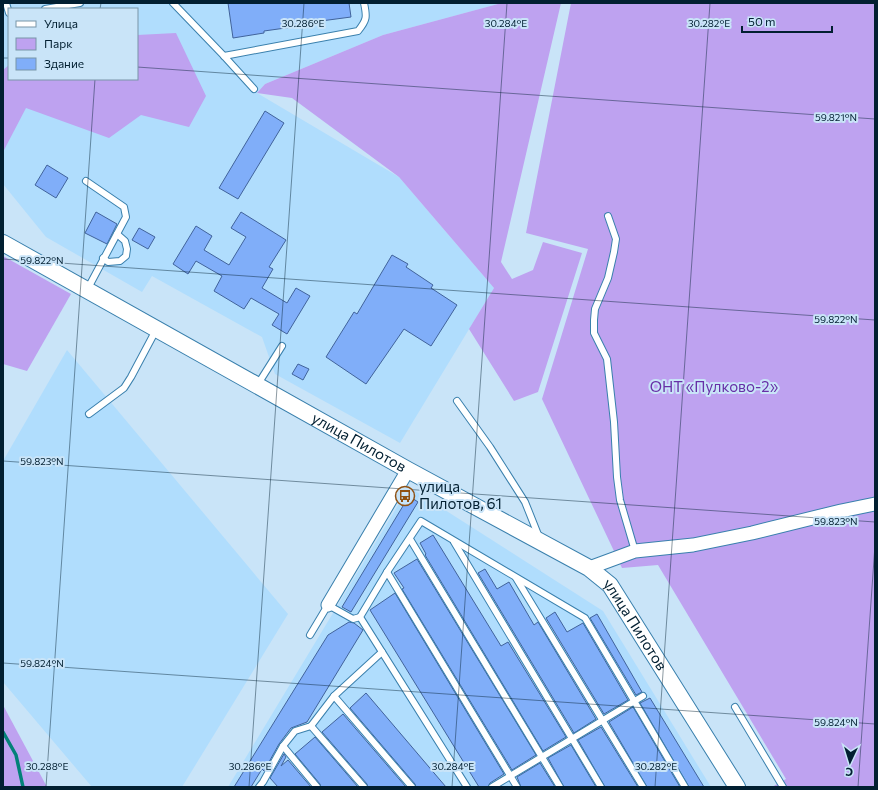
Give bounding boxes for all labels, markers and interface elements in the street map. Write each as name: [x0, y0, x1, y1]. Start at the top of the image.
legend: [8, 8, 138, 80]
scale bar: [742, 8, 832, 34]
text: 50 m: [748, 14, 776, 28]
text: Улица: [44, 16, 78, 30]
text: 30.286°E: [282, 17, 324, 29]
text: 30.284°E: [485, 17, 527, 29]
text: 30.282°E: [688, 17, 730, 29]
text: Парк: [44, 36, 73, 50]
text: Здание: [44, 56, 84, 70]
text: 59.821°N: [815, 111, 857, 123]
text: 59.822°N: [20, 254, 64, 266]
text: 59.822°N: [814, 313, 858, 325]
park label: ОНТ «Пулково-2»: [650, 377, 779, 395]
street label: улица Пилотов: [309, 408, 410, 475]
text: 59.823°N: [20, 455, 64, 467]
place label: улица Пилотов, 61: [419, 477, 502, 512]
bus stop icon: улица Пилотов, 61: [394, 485, 416, 507]
text: 59.823°N: [814, 515, 858, 527]
street label: улица Пилотов: [601, 574, 671, 673]
text: 59.824°N: [20, 657, 64, 669]
text: 59.824°N: [814, 716, 858, 728]
north arrow: [830, 742, 870, 782]
text: 30.288°E: [26, 760, 68, 772]
text: 30.286°E: [229, 760, 271, 772]
text: 30.284°E: [432, 760, 474, 772]
text: 30.282°E: [635, 760, 677, 772]
text: С: [845, 766, 853, 779]

